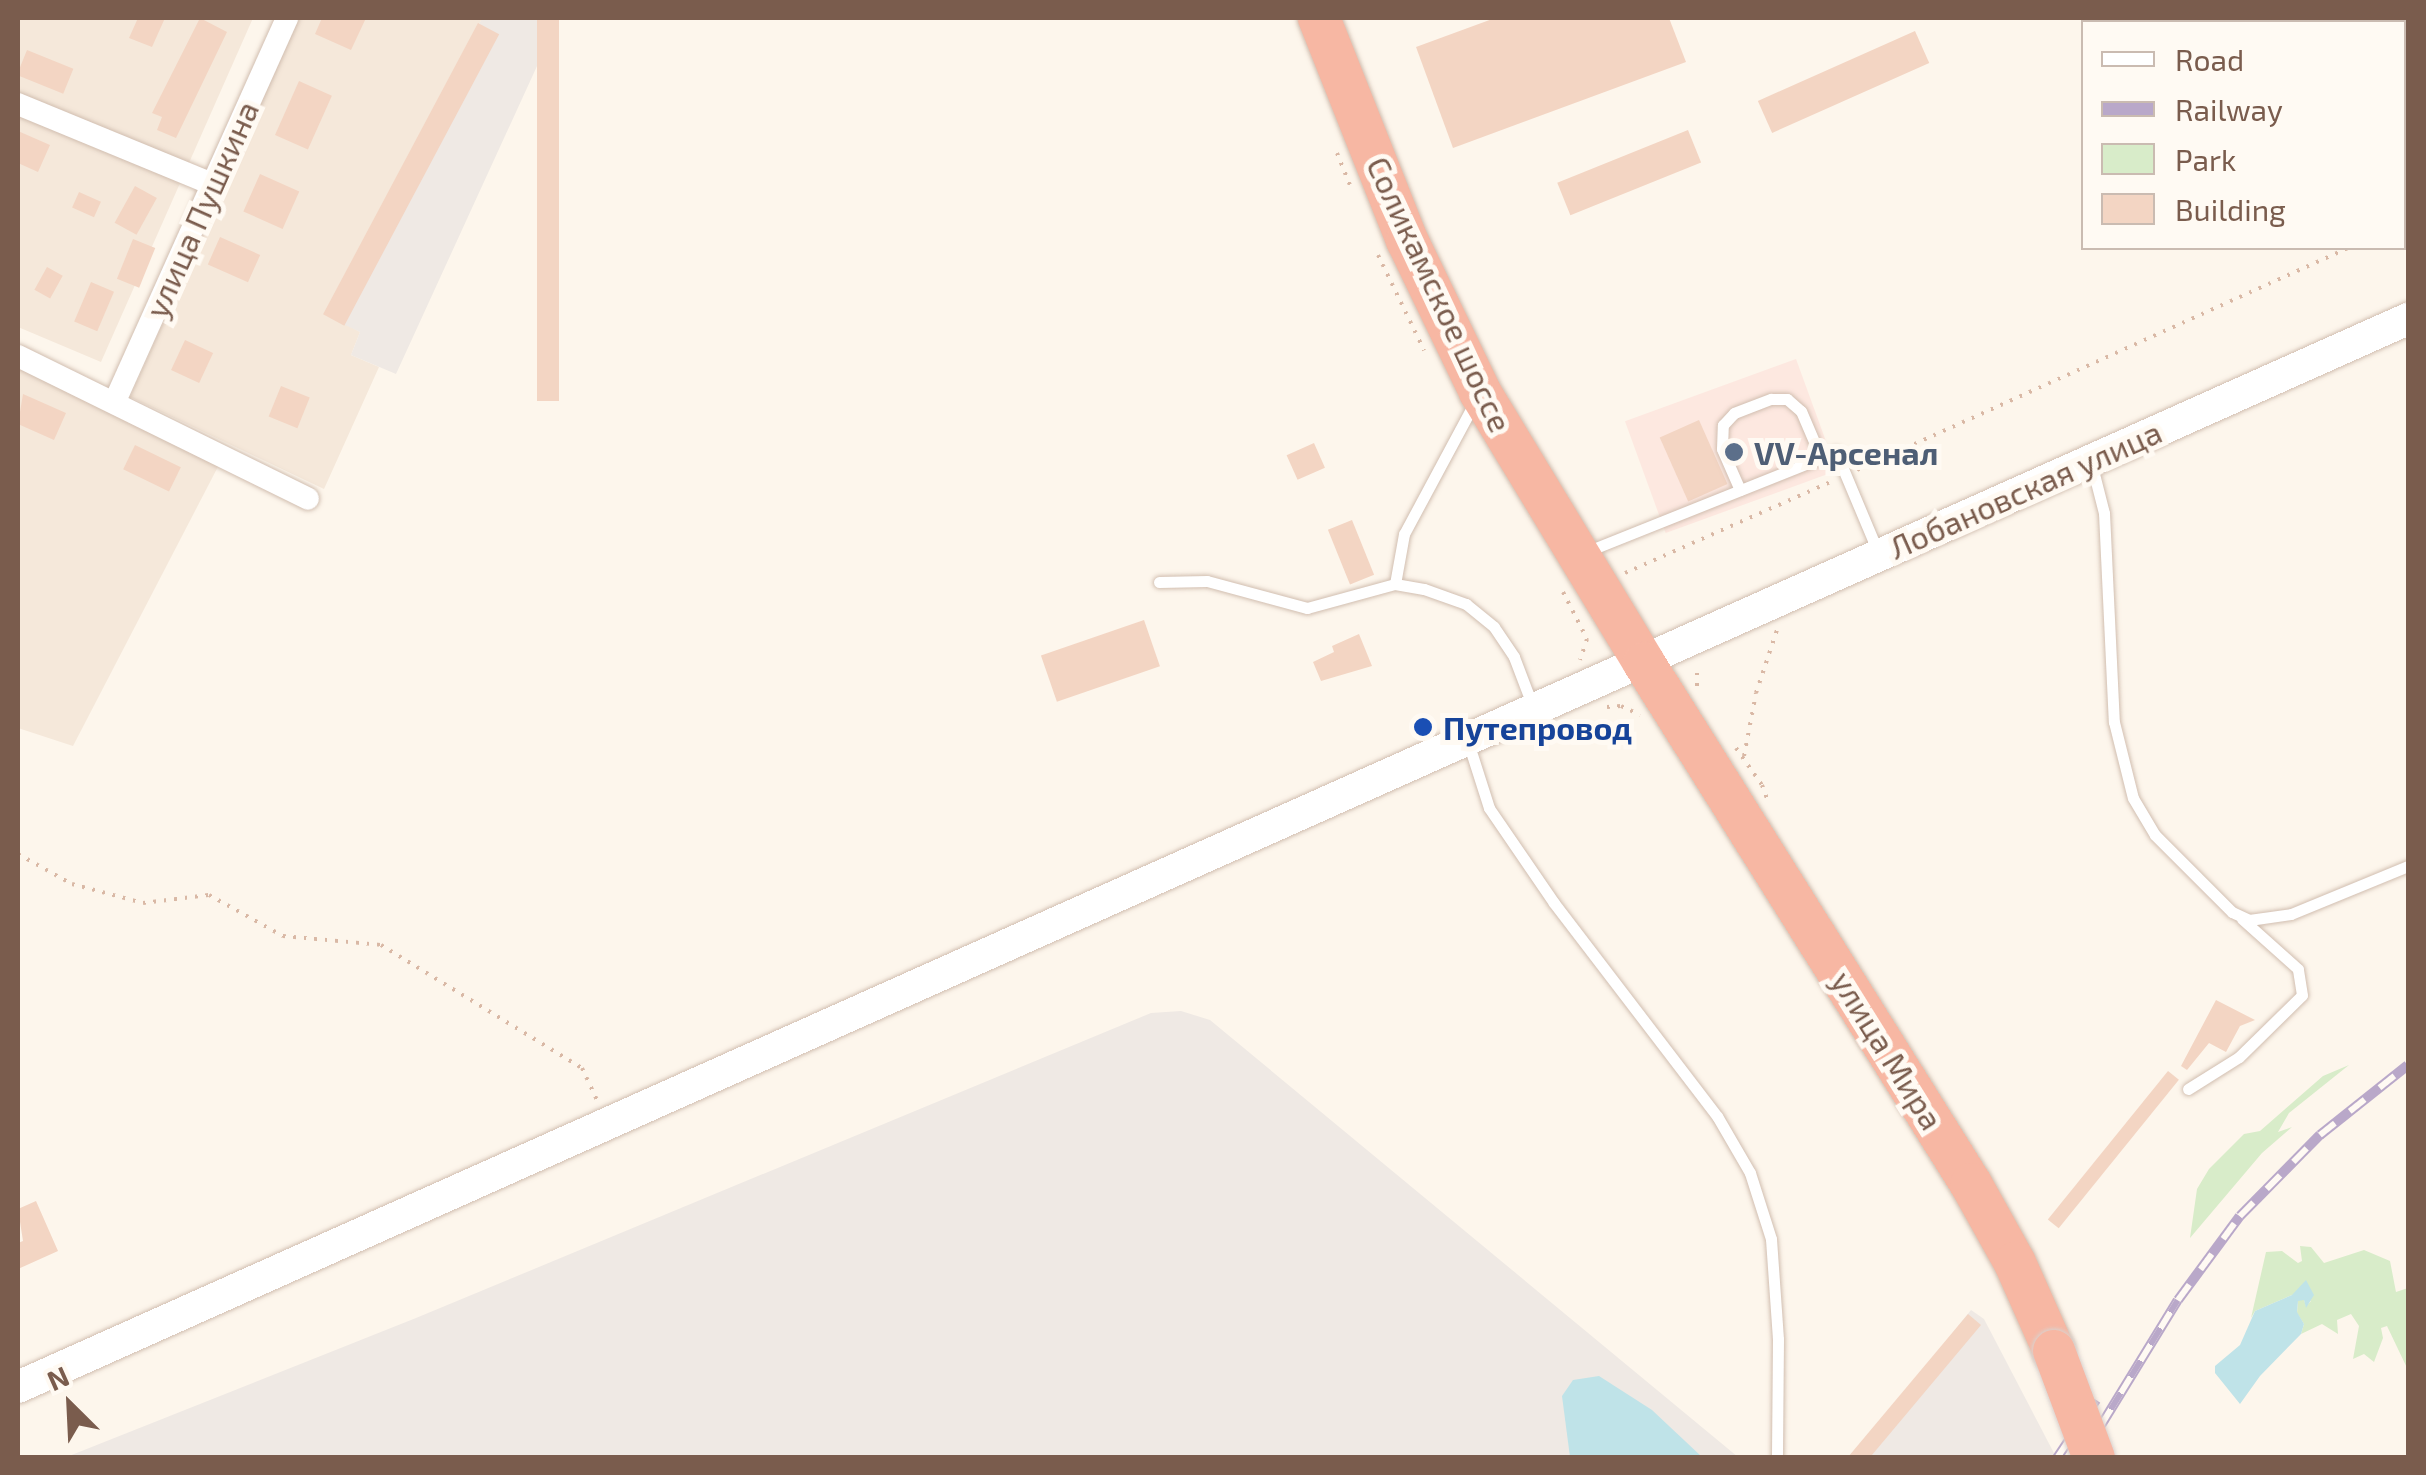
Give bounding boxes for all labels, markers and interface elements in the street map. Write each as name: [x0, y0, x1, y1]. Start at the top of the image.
legend: [2081, 20, 2406, 250]
text: Road: [2175, 41, 2244, 77]
text: Railway: [2175, 91, 2283, 127]
street label: улица Пушкина: [136, 95, 266, 323]
text: Park: [2175, 141, 2236, 177]
street label: Соликамское шоссе: [1359, 150, 1521, 438]
text: Building: [2175, 191, 2286, 227]
street label: Лобановская улица: [1883, 412, 2167, 566]
place label: VV-Арсенал: [1754, 433, 1939, 471]
marker: VV-Арсенал: [1723, 441, 1745, 463]
place label: Путепровод: [1443, 708, 1632, 746]
marker: Путепровод: [1412, 716, 1434, 738]
street label: улица Мира: [1824, 964, 1952, 1136]
north arrow: [20, 1355, 120, 1455]
text: N: [42, 1358, 74, 1397]

